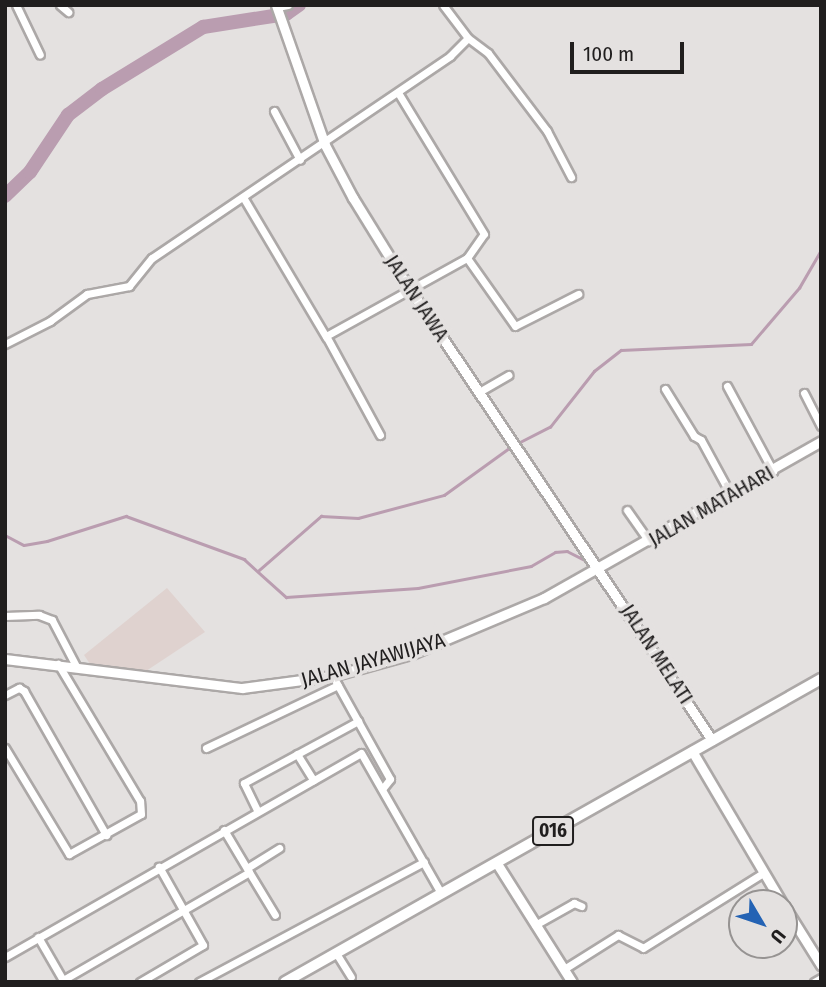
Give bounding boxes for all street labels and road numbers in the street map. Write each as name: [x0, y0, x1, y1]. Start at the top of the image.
street label: JALAN JAWA: [380, 250, 454, 346]
street label: JALAN MATAHARI: [644, 460, 778, 552]
street label: JALAN MELATI: [615, 599, 699, 709]
street label: JALAN JAYAWIJAYA: [298, 627, 448, 693]
road number: 016: [532, 816, 574, 846]

